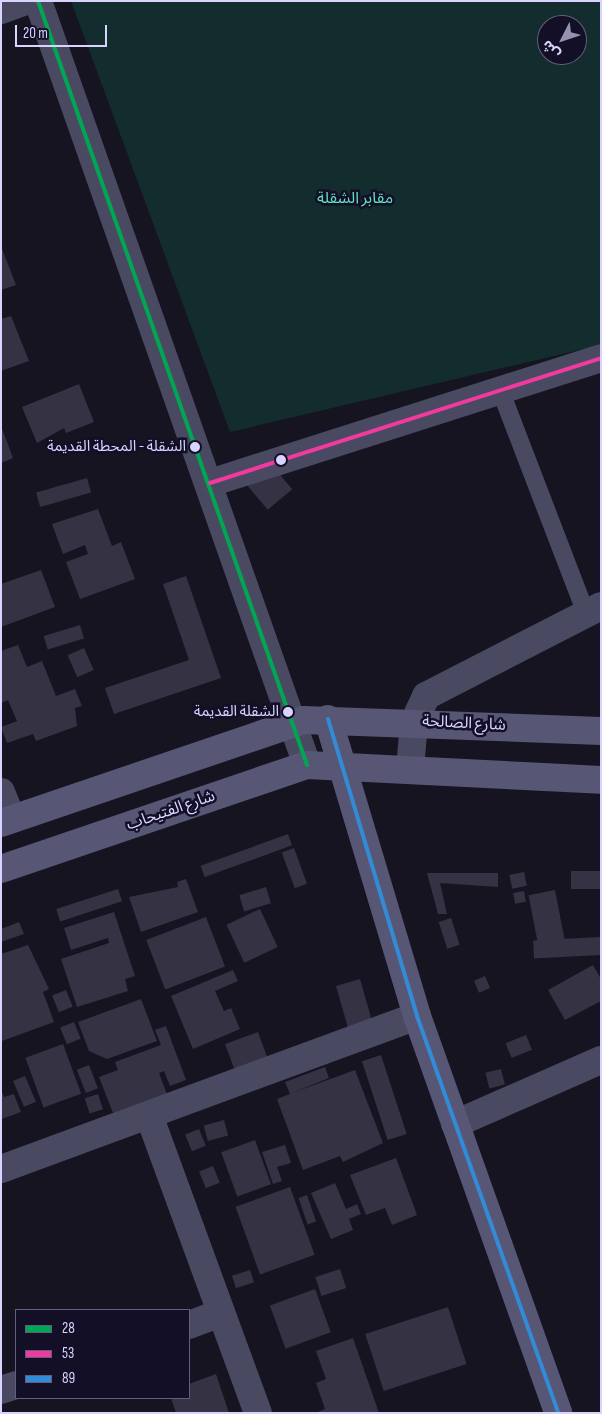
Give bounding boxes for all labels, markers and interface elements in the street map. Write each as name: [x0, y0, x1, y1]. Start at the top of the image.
scale bar: [18, 15, 110, 47]
north arrow: [537, 15, 587, 65]
text: 20 m: [23, 24, 48, 43]
text: ش: [538, 37, 564, 62]
park label: مقابر الشقلة: [317, 189, 393, 209]
place label: الشقلة - المحطة القديمة: [47, 438, 186, 456]
marker: الشقلة - المحطة القديمة: [190, 442, 200, 452]
unlabelled marker: [276, 455, 286, 465]
place label: الشقلة القديمة: [194, 703, 279, 721]
marker: الشقلة القديمة: [283, 707, 293, 717]
street label: شارع الصالحة: [422, 712, 506, 736]
street label: شارع الفتيحاب: [124, 787, 218, 835]
legend: [15, 1309, 190, 1399]
text: 28: [62, 1319, 75, 1338]
text: 53: [62, 1344, 74, 1363]
text: 89: [62, 1369, 75, 1388]

